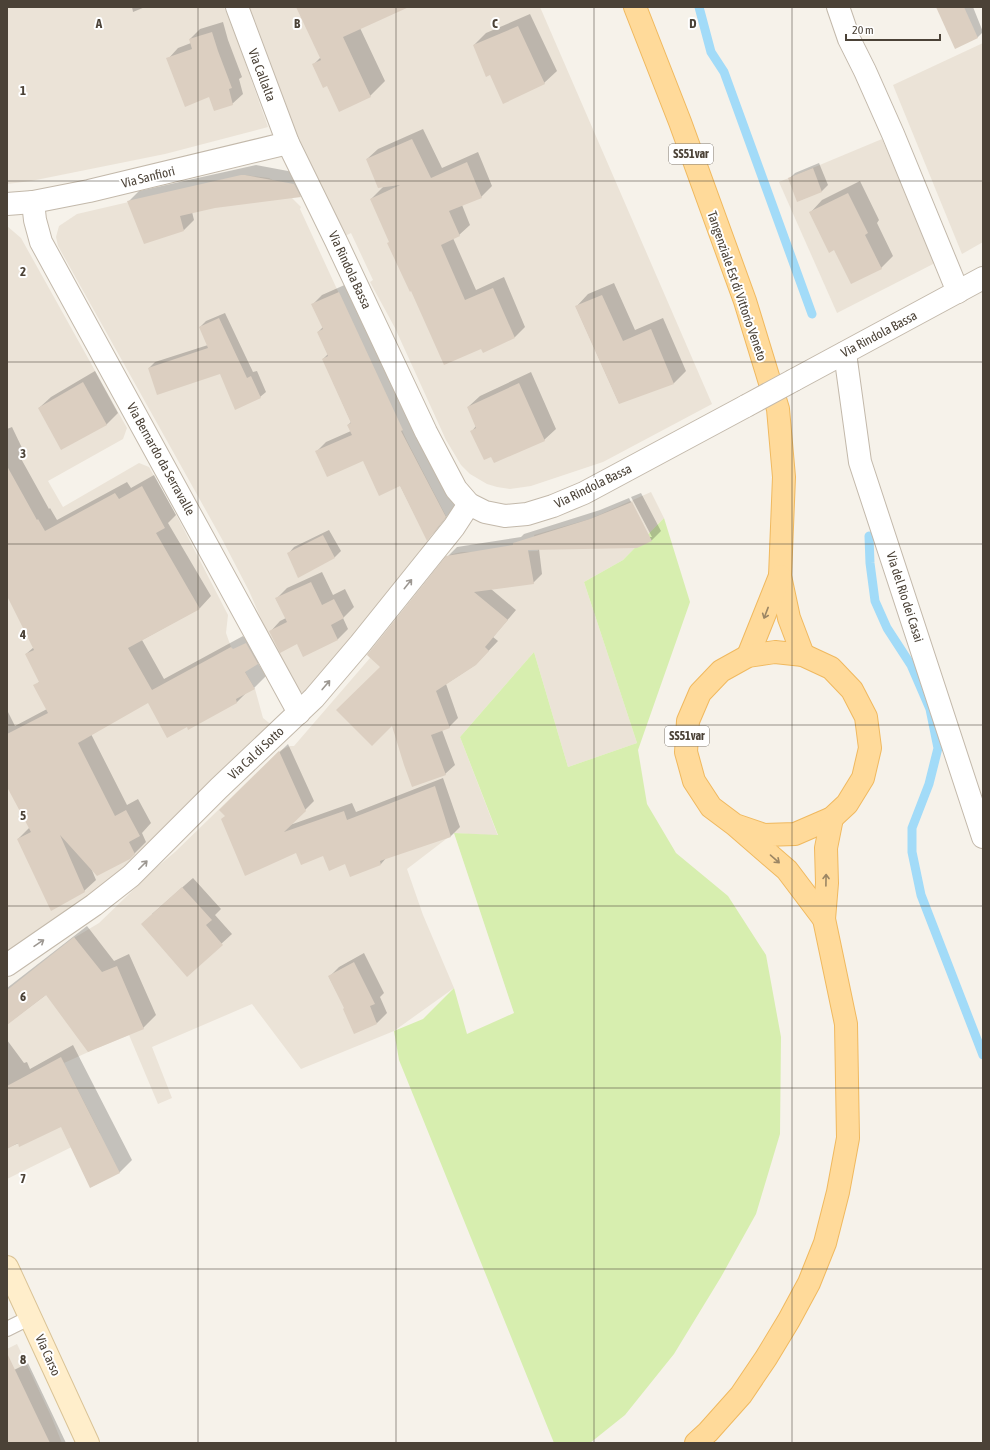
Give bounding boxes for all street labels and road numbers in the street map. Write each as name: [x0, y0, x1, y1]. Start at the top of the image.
street label: Via Callalta: [245, 47, 279, 103]
road number: SS51var: [669, 144, 713, 164]
street label: Via Sanfiori: [120, 163, 176, 191]
street label: Tangenziale Est di Vittorio Veneto: [704, 209, 770, 363]
street label: Via Rindola Bassa: [325, 229, 375, 311]
street label: Via Rindola Bassa: [838, 308, 920, 360]
street label: Via Bernardo da Serravalle: [124, 400, 198, 518]
street label: Via Rindola Bassa: [552, 461, 634, 511]
street label: Via del Rio dei Casai: [883, 550, 927, 644]
street label: Via Cal di Sotto: [225, 724, 287, 782]
road number: SS51var: [665, 726, 709, 746]
street label: Via Carso: [32, 1332, 64, 1378]

